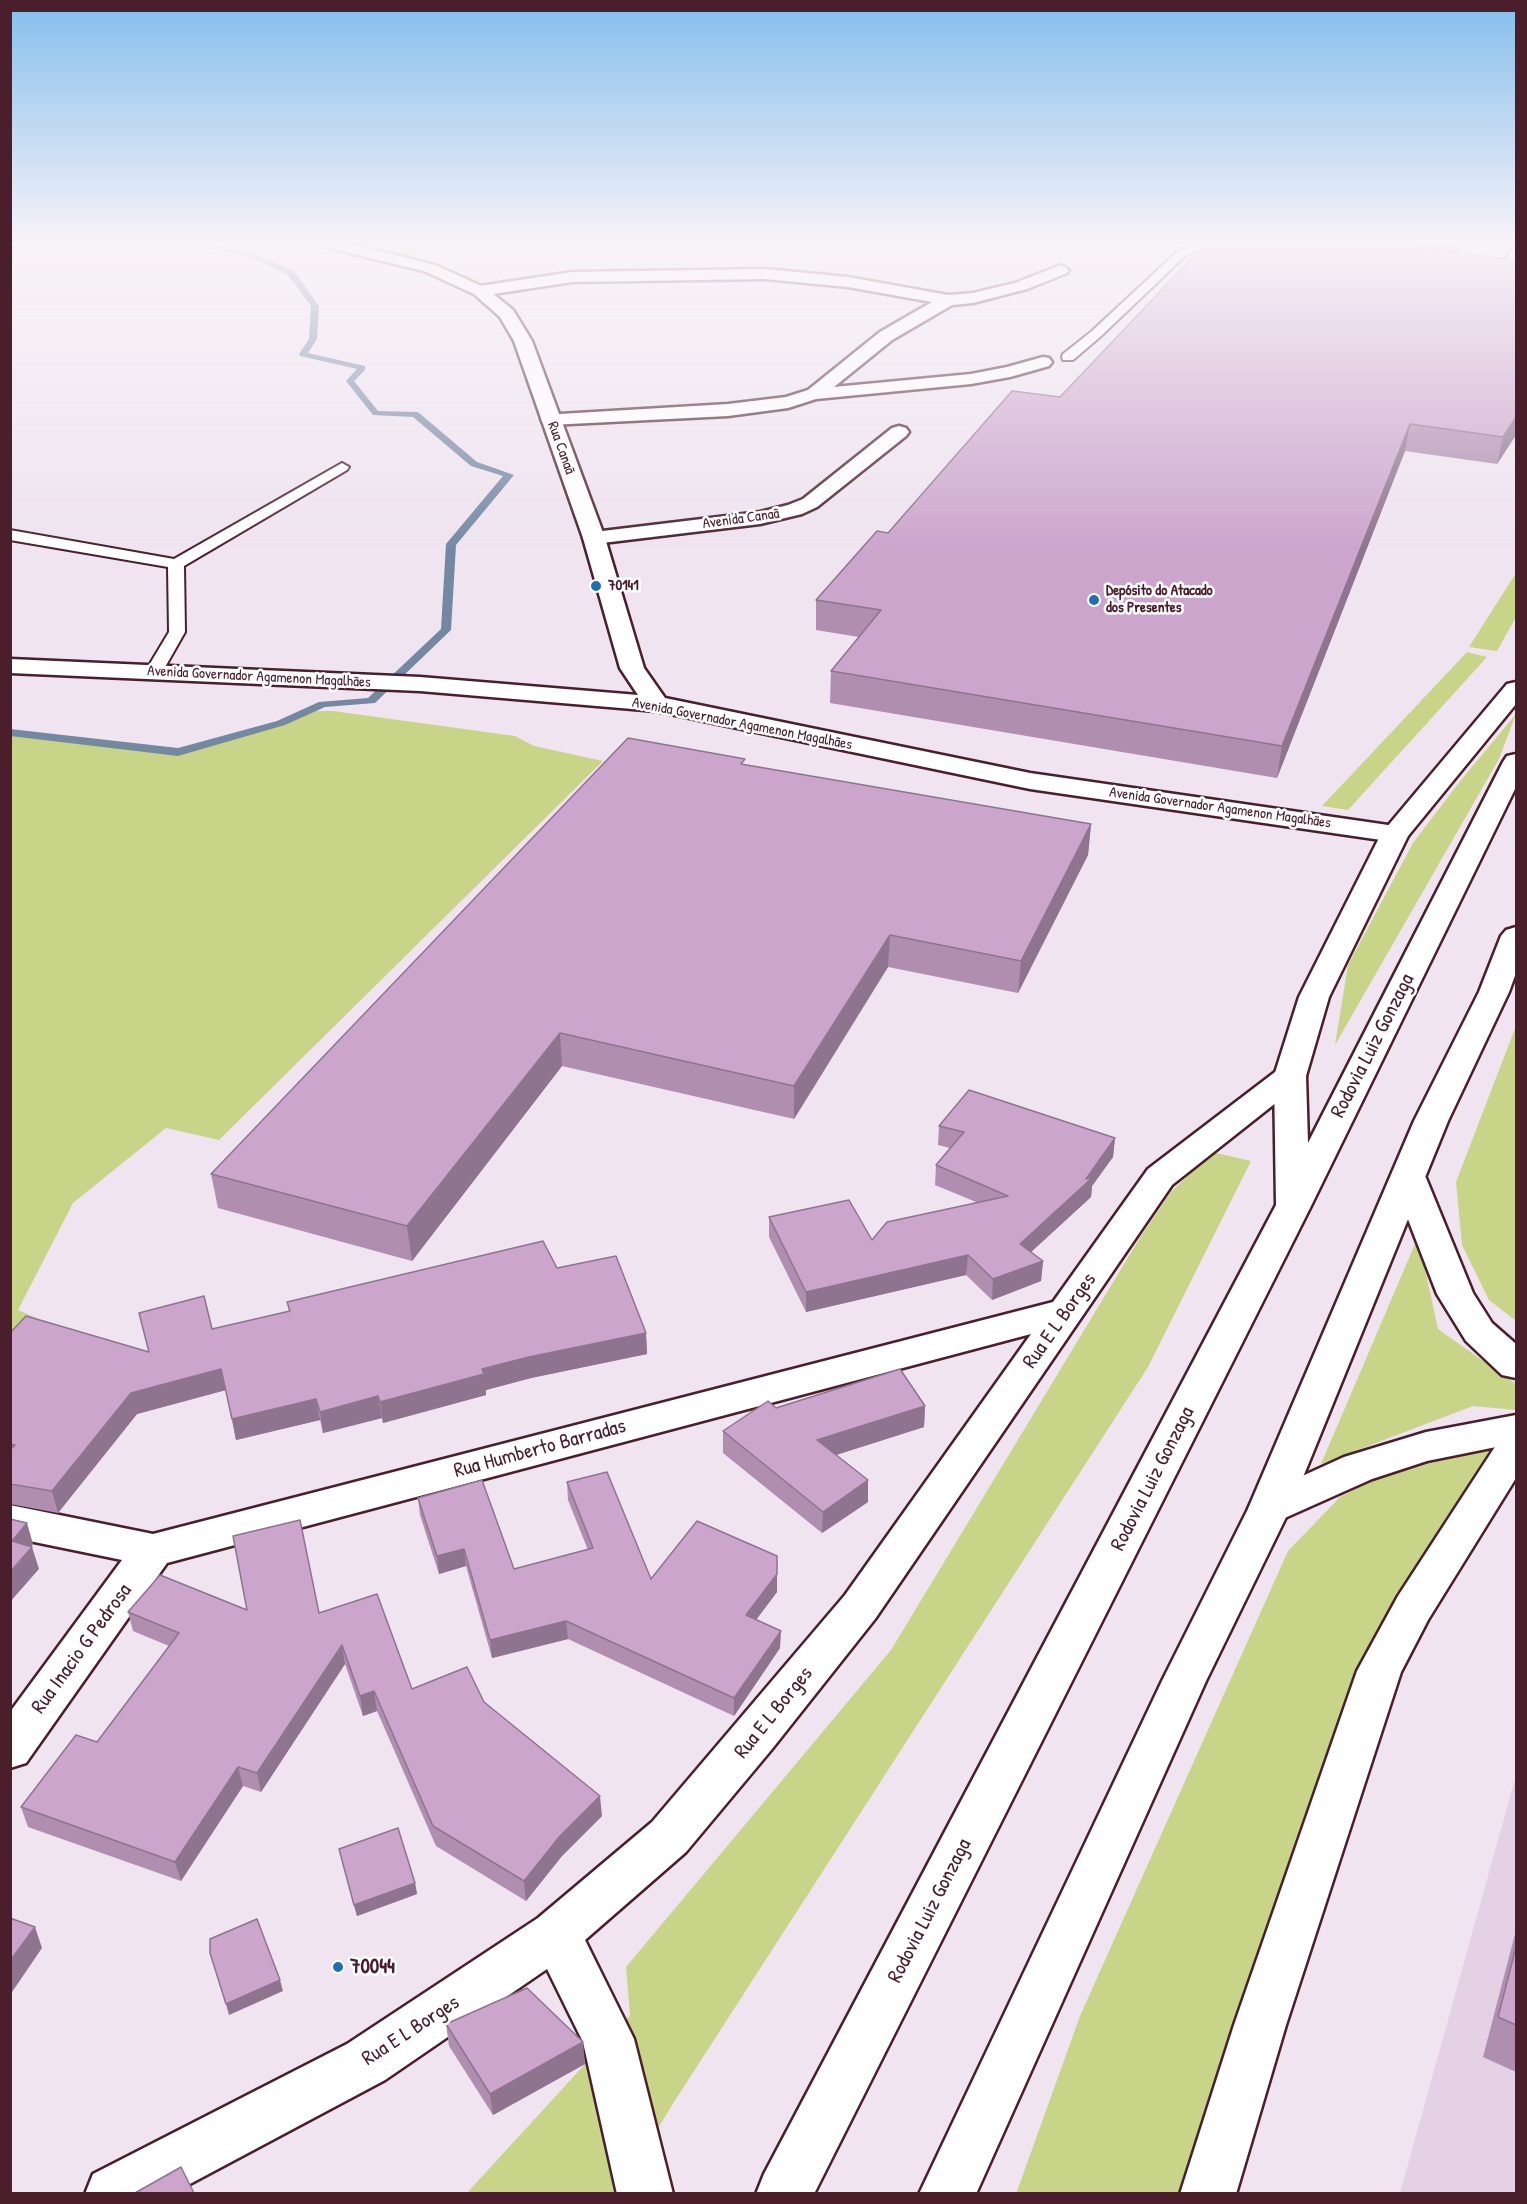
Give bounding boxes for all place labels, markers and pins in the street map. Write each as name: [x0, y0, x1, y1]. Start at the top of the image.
place label: 70141: [608, 577, 639, 595]
marker: 70141: [589, 579, 603, 593]
place label: Depósito do Atacado dos Presentes: [1106, 582, 1213, 617]
marker: Depósito do Atacado dos Presentes: [1087, 593, 1101, 607]
place label: 70044: [350, 1954, 395, 1980]
marker: 70044: [331, 1960, 345, 1974]

